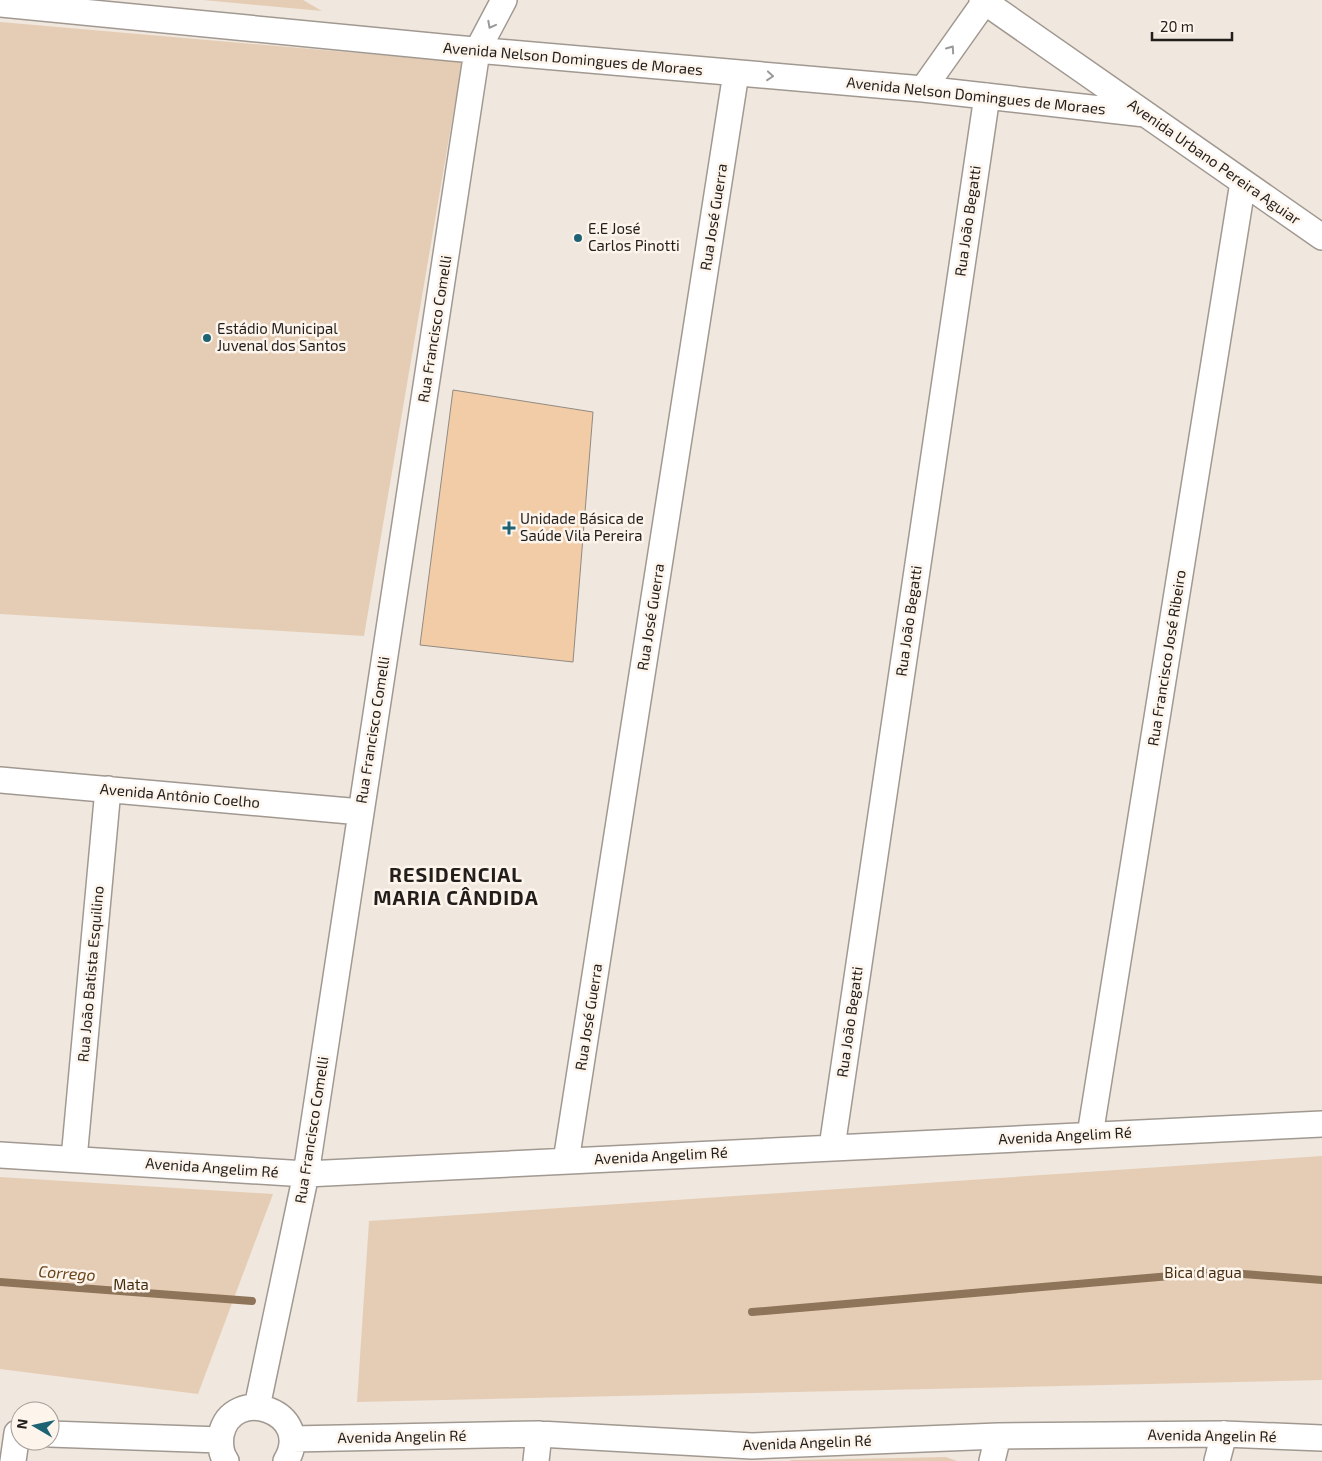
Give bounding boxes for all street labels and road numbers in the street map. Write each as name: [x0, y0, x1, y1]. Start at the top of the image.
street label: Avenida Nelson Domingues de Moraes: [443, 38, 704, 78]
street label: Avenida Nelson Domingues de Moraes: [846, 72, 1107, 118]
street label: Avenida Urbano Pereira Aguiar: [1125, 95, 1304, 228]
street label: Rua José Guerra: [696, 162, 730, 272]
street label: Rua João Begatti: [950, 164, 984, 277]
street label: Rua Francisco Comelli: [413, 254, 455, 404]
street label: Rua José Guerra: [633, 562, 667, 672]
street label: Rua João Begatti: [891, 564, 925, 677]
street label: Rua Francisco José Ribeiro: [1143, 569, 1189, 747]
street label: Rua Francisco Comelli: [351, 655, 393, 805]
street label: Avenida Antônio Coelho: [99, 779, 261, 811]
street label: Rua João Batista Esquilino: [73, 885, 107, 1063]
street label: Rua José Guerra: [571, 962, 605, 1072]
street label: Rua João Begatti: [832, 965, 866, 1078]
street label: Rua Francisco Comelli: [290, 1055, 332, 1205]
street label: Avenida Angelim Ré: [998, 1123, 1132, 1147]
street label: Avenida Angelim Ré: [594, 1143, 728, 1167]
street label: Avenida Angelim Ré: [145, 1153, 279, 1181]
street label: Avenida Angelin Ré: [1147, 1425, 1277, 1445]
street label: Avenida Angelin Ré: [337, 1426, 467, 1446]
street label: Avenida Angelin Ré: [742, 1431, 872, 1453]

